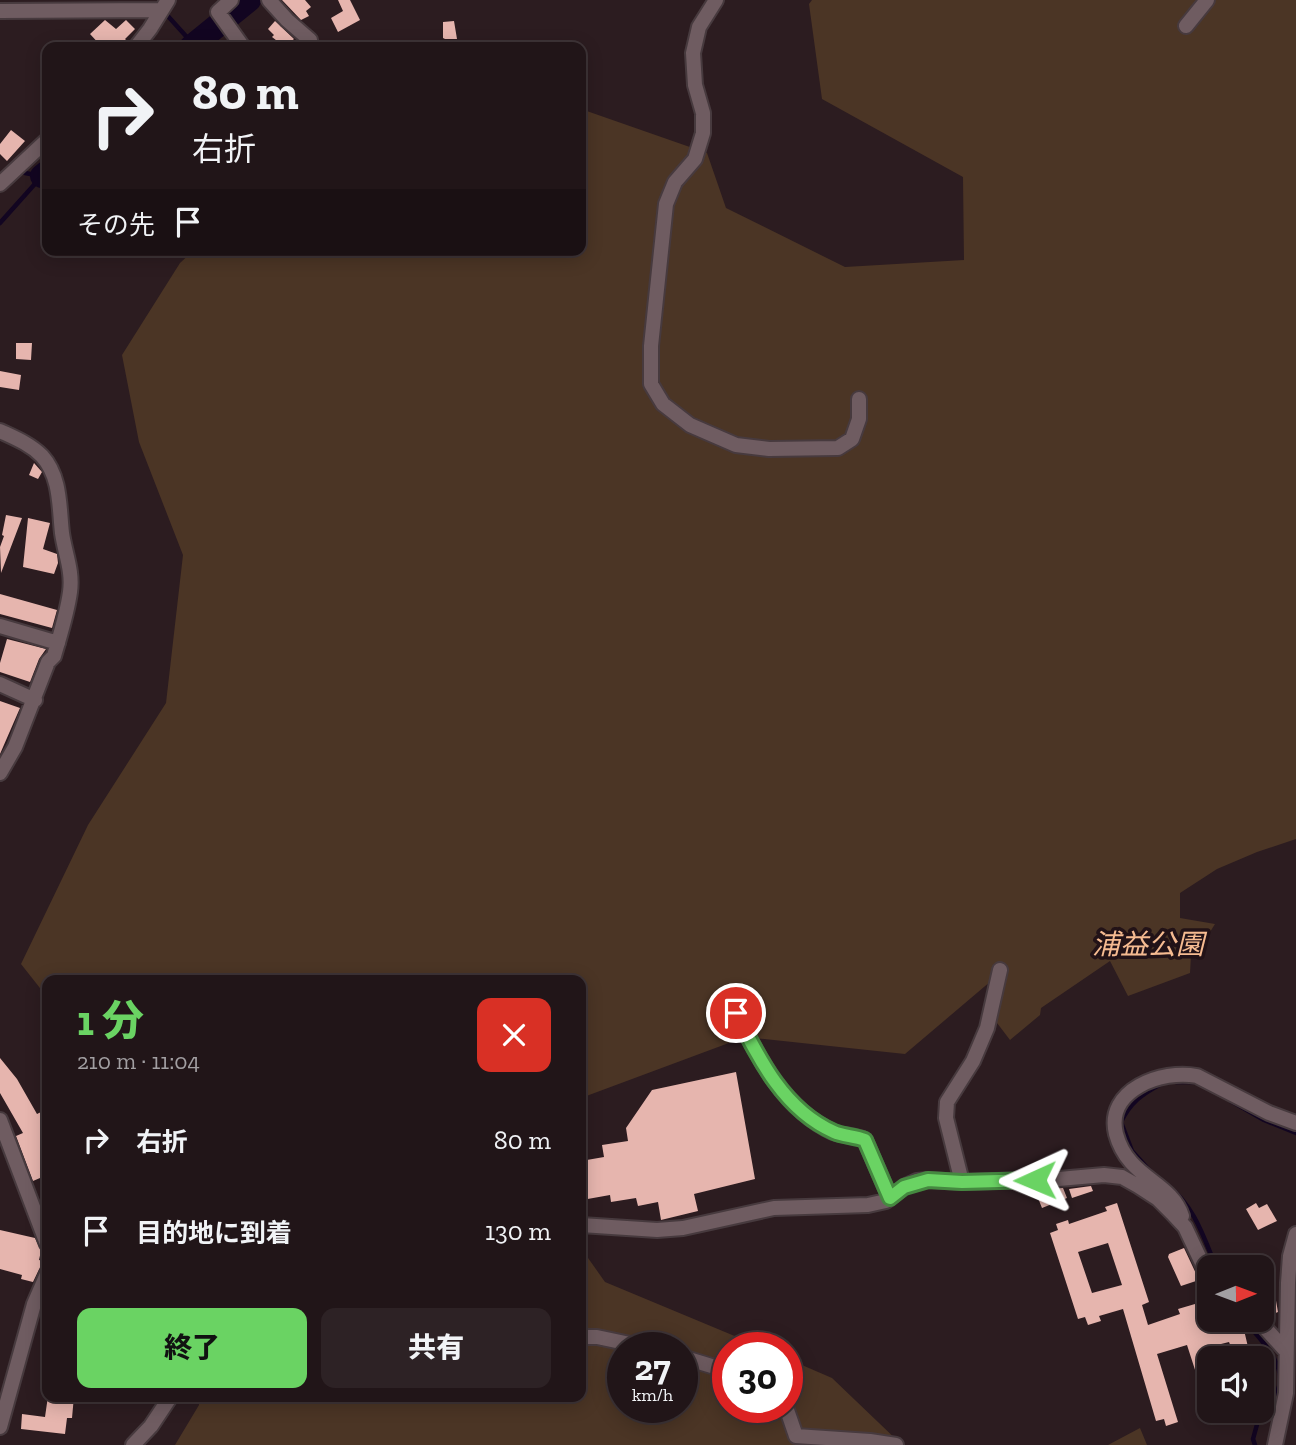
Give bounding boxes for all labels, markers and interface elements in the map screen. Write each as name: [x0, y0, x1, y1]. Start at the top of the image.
text: 80 m: [192, 63, 299, 122]
icon: right: [77, 70, 168, 161]
text: 右折: [192, 130, 256, 168]
icon: arrive: [169, 203, 207, 241]
text: その先: [77, 209, 155, 241]
park label: 浦益公園: [1092, 928, 1208, 961]
pin: [706, 983, 766, 1043]
icon: arrive: [717, 994, 755, 1032]
text: 1 分: [77, 995, 144, 1046]
button: close: [477, 998, 551, 1072]
text: 210 m · 11:04: [77, 1047, 200, 1075]
icon: right: [77, 1121, 115, 1159]
text: 80 m: [494, 1124, 551, 1156]
text: 右折: [136, 1126, 188, 1158]
position arrow: [998, 1143, 1072, 1217]
icon: arrive: [77, 1212, 115, 1250]
text: 130 m: [485, 1215, 551, 1247]
text: 目的地に到着: [136, 1217, 292, 1249]
north arrow: [1197, 1255, 1274, 1332]
map controls: [1197, 1255, 1274, 1423]
button: 終了: [77, 1308, 307, 1388]
button: 共有: [321, 1308, 551, 1388]
speed limit sign: 30: [712, 1332, 803, 1423]
button: sound: [1197, 1346, 1274, 1423]
text: 27: [634, 1347, 671, 1389]
text: km/h: [632, 1384, 673, 1406]

